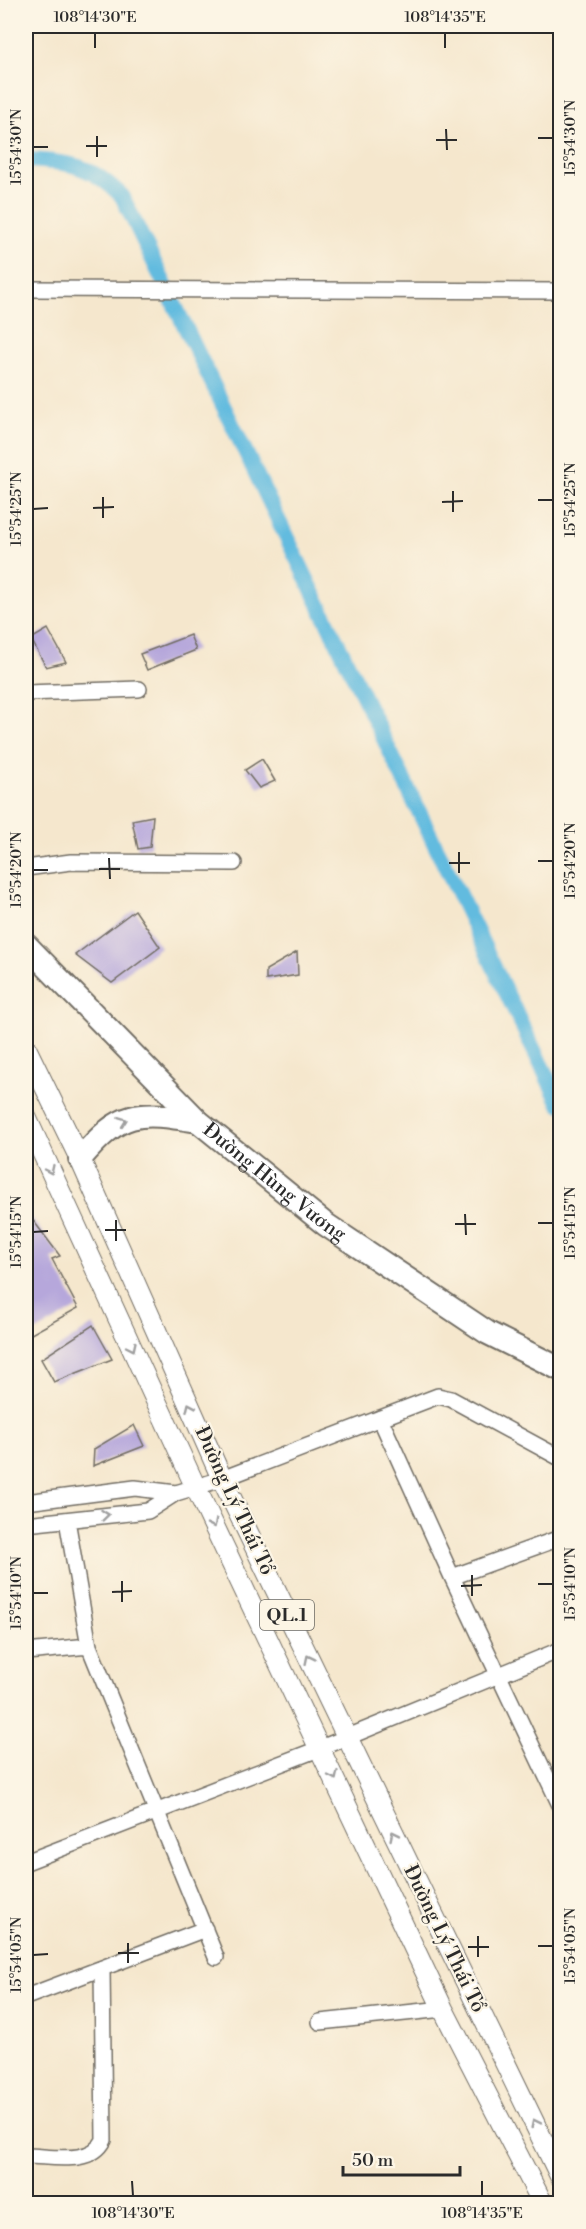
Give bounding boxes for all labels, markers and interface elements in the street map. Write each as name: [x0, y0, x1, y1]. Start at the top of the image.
text: 108°14'30"E: [53, 8, 137, 27]
text: 108°14'35"E: [404, 8, 486, 27]
text: 15°54'30"N: [561, 100, 580, 176]
text: 15°54'30"N: [7, 109, 26, 185]
text: 15°54'25"N: [561, 463, 580, 537]
text: 15°54'25"N: [7, 472, 26, 546]
text: 15°54'20"N: [561, 823, 580, 899]
text: 15°54'20"N: [7, 832, 26, 908]
one-way arrow: [117, 1115, 128, 1128]
street label: Đường Hùng Vương: [198, 1117, 351, 1247]
one-way arrow: [43, 1164, 55, 1175]
text: 15°54'15"N: [561, 1187, 580, 1259]
text: 15°54'15"N: [7, 1196, 26, 1268]
one-way arrow: [124, 1341, 136, 1352]
one-way arrow: [185, 1402, 197, 1413]
street label: Đường Lý Thái Tổ: [189, 1423, 279, 1579]
one-way arrow: [100, 1510, 109, 1522]
one-way arrow: [206, 1518, 218, 1529]
text: 15°54'10"N: [561, 1547, 580, 1621]
text: 15°54'10"N: [7, 1556, 26, 1630]
road number: QL.1: [260, 1600, 314, 1630]
one-way arrow: [305, 1655, 316, 1666]
one-way arrow: [326, 1769, 338, 1780]
one-way arrow: [389, 1830, 401, 1841]
street label: Đường Lý Thái Tổ: [397, 1861, 491, 2017]
text: 15°54'05"N: [561, 1908, 580, 1984]
text: 15°54'05"N: [7, 1917, 26, 1993]
one-way arrow: [530, 2119, 542, 2130]
scale bar: [343, 2139, 460, 2177]
text: 50 m: [352, 2149, 394, 2172]
text: 108°14'30"E: [91, 2204, 175, 2223]
text: 108°14'35"E: [441, 2204, 523, 2223]

